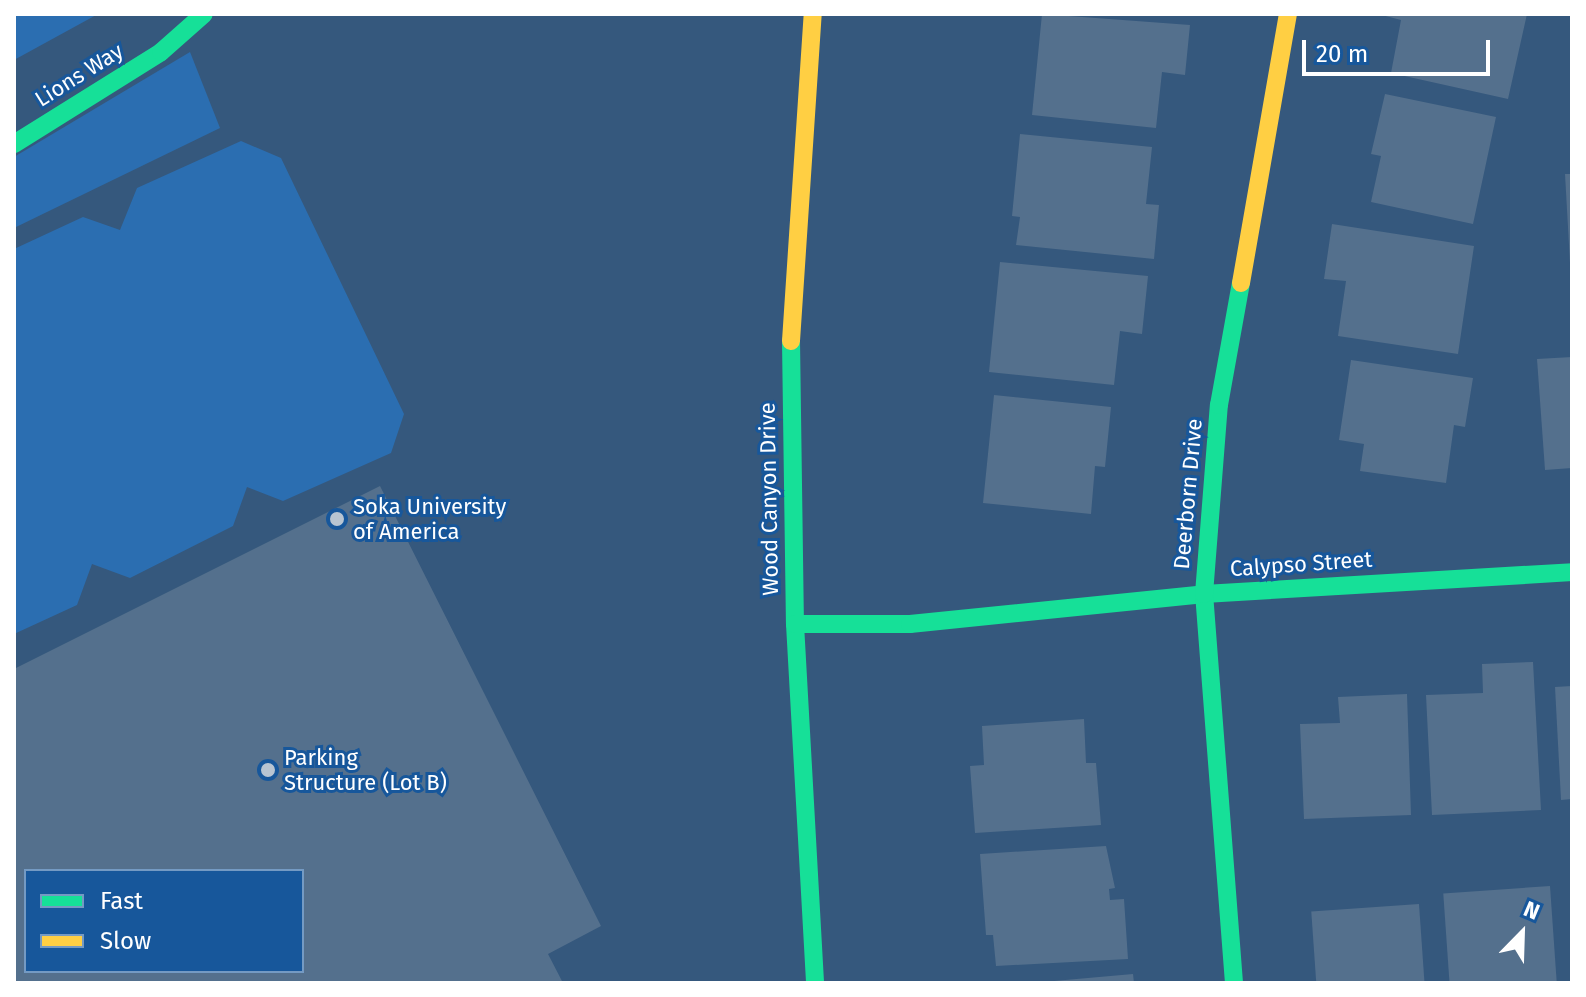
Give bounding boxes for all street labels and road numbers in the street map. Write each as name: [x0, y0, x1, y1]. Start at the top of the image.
street label: Lions Way: [30, 38, 128, 112]
street label: Wood Canyon Drive: [754, 402, 784, 596]
street label: Deerborn Drive: [1168, 417, 1208, 571]
street label: Calypso Street: [1229, 546, 1373, 582]

